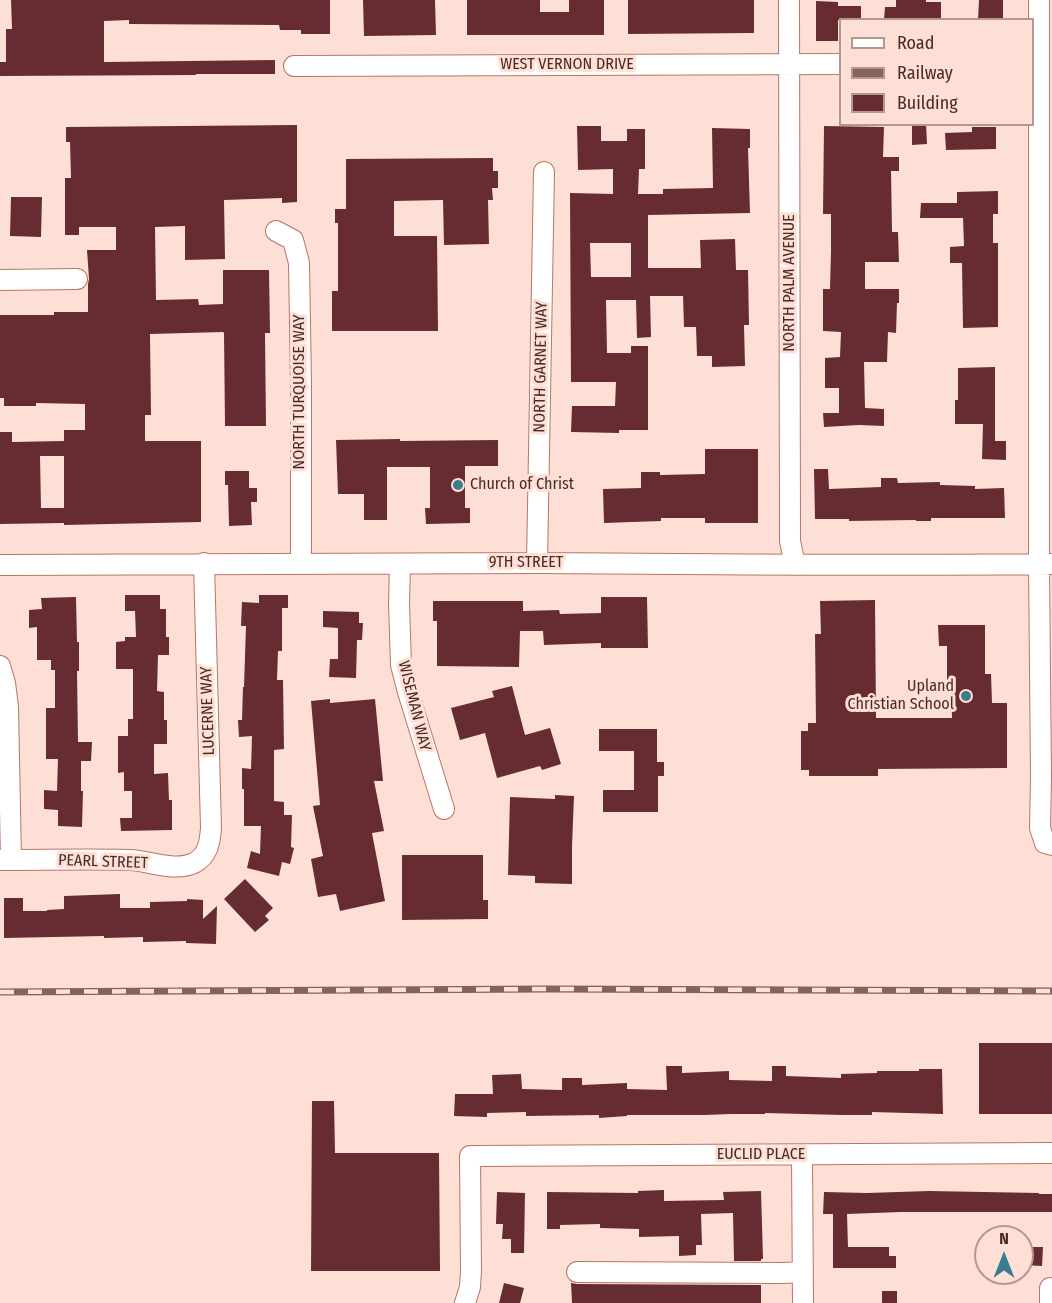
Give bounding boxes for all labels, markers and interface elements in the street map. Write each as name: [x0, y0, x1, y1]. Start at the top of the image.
legend: [839, 18, 1034, 126]
text: Road: [897, 32, 934, 54]
street label: WEST VERNON DRIVE: [500, 55, 634, 75]
text: Railway: [897, 62, 953, 84]
text: Building: [897, 92, 958, 114]
street label: NORTH PALM AVENUE: [780, 214, 800, 352]
street label: NORTH GARNET WAY: [530, 301, 552, 433]
street label: NORTH TURQUOISE WAY: [290, 315, 310, 469]
place label: Church of Christ: [470, 475, 574, 495]
marker: Church of Christ: [451, 478, 465, 492]
street label: 9TH STREET: [489, 553, 563, 573]
street label: WISEMAN WAY: [394, 659, 434, 753]
street label: LUCERNE WAY: [197, 666, 219, 756]
place label: Upland Christian School: [848, 677, 954, 715]
marker: Upland Christian School: [959, 689, 973, 703]
street label: PEARL STREET: [58, 851, 148, 873]
street label: EUCLID PLACE: [717, 1145, 805, 1165]
north arrow: [974, 1225, 1034, 1285]
text: N: [999, 1229, 1009, 1248]

